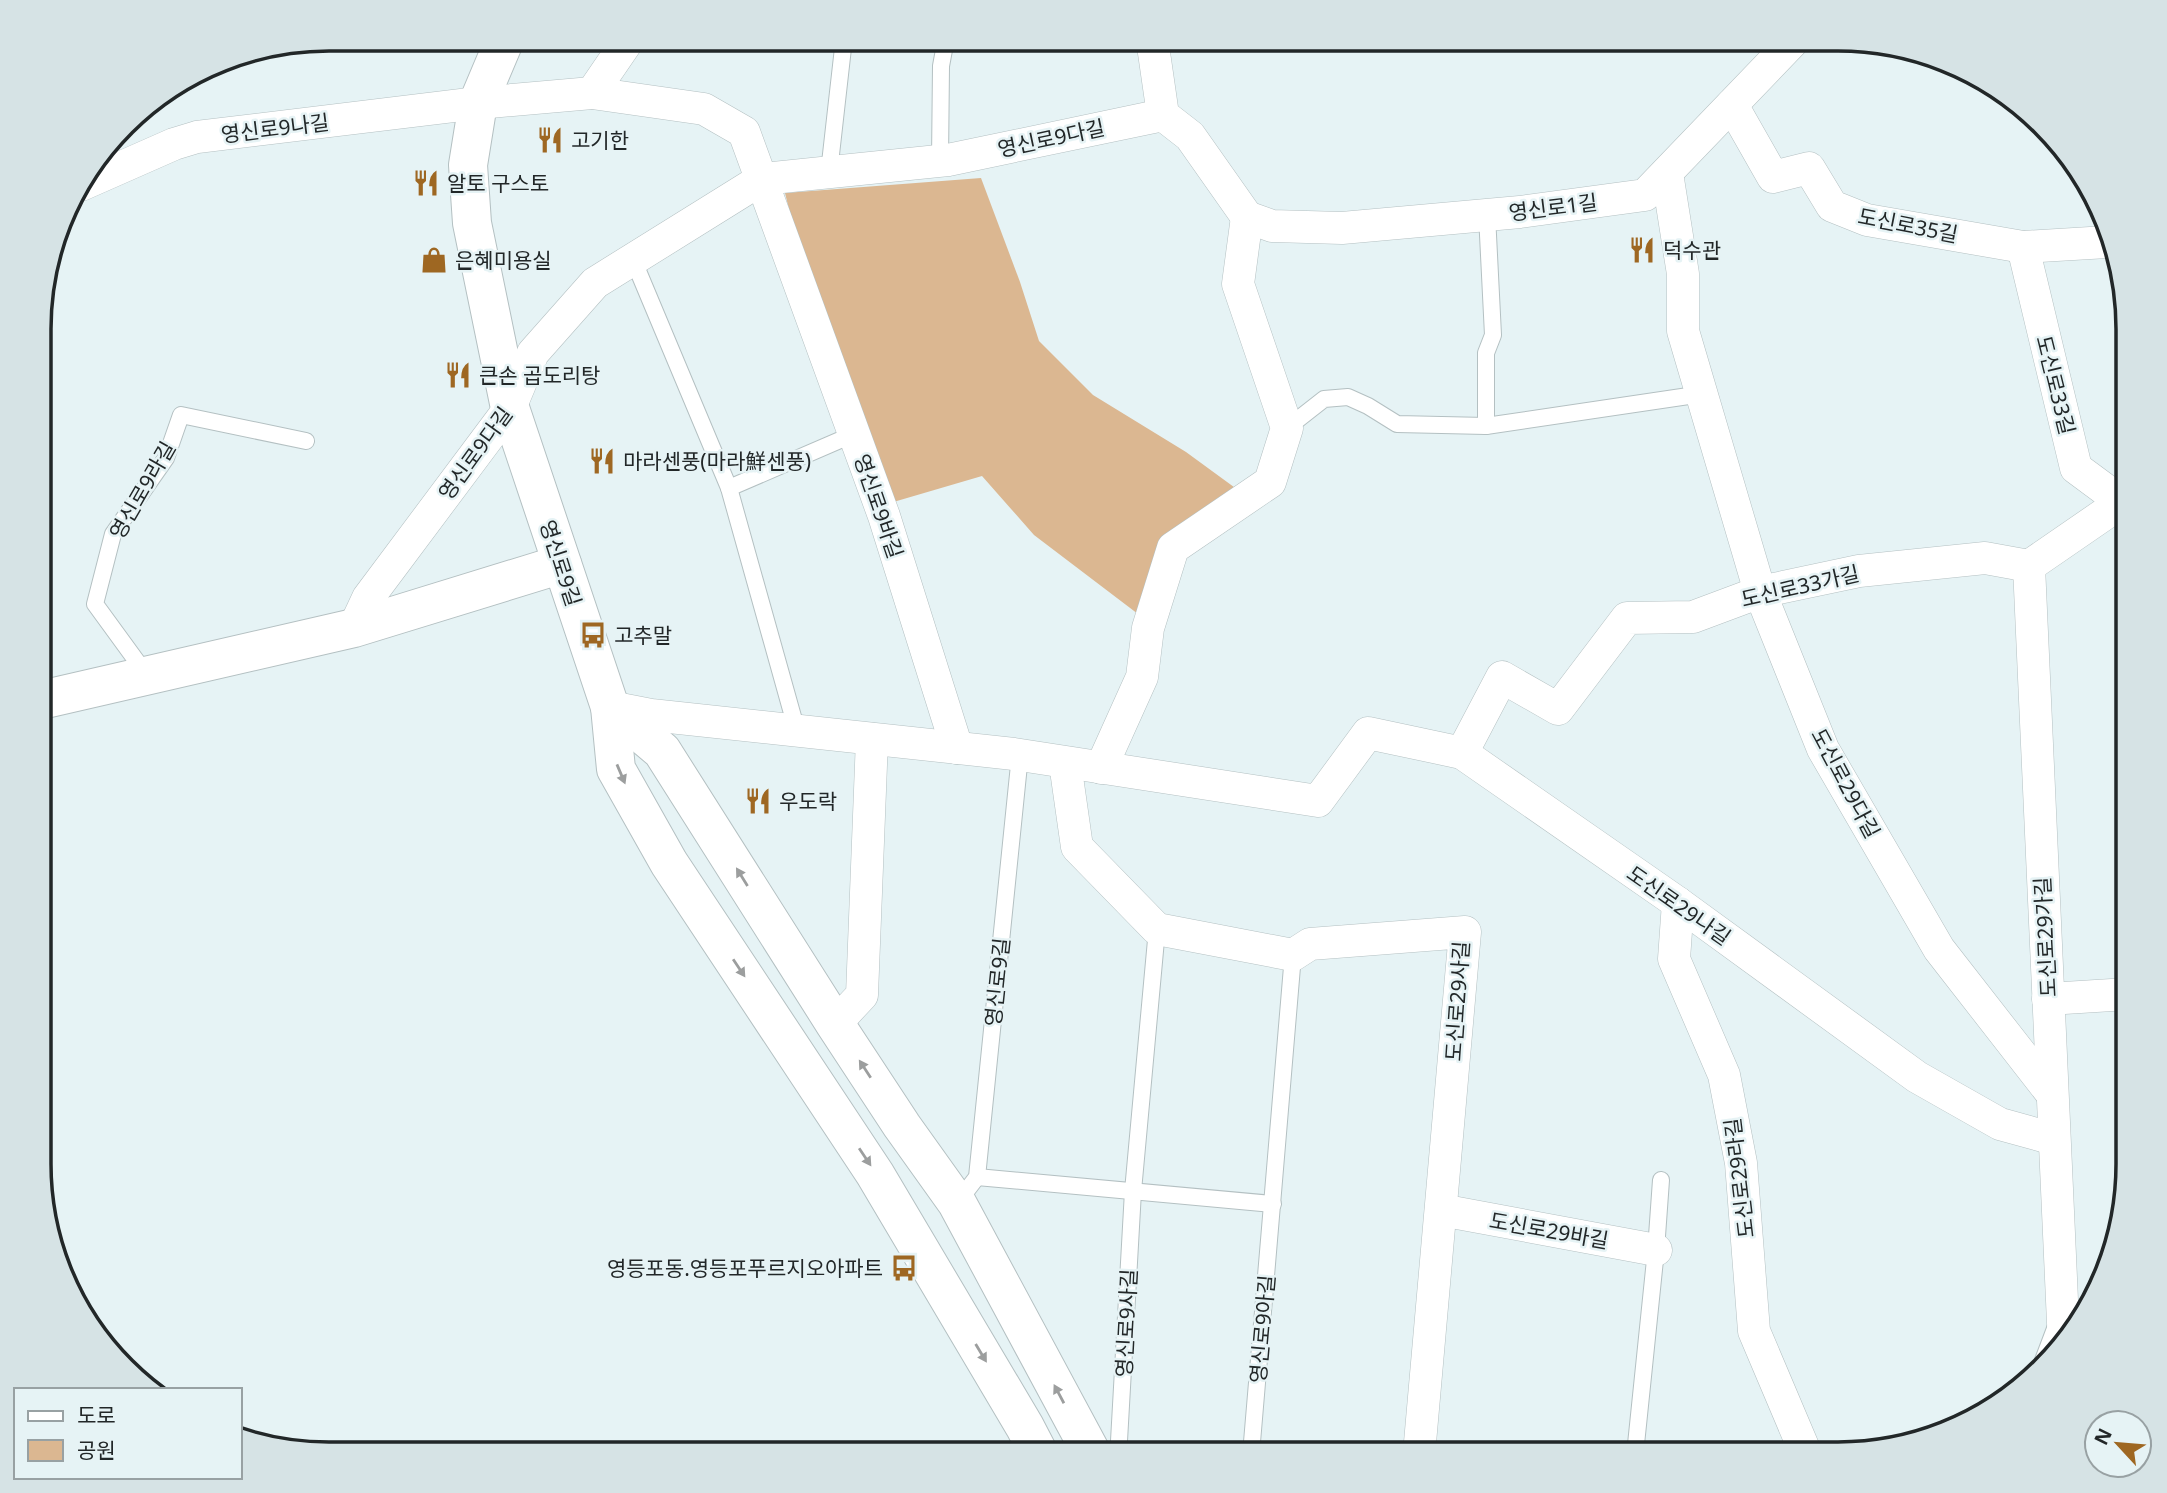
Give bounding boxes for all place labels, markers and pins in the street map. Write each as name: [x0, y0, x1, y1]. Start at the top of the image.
restaurant icon: 고기한: [535, 125, 565, 155]
place label: 고기한: [571, 126, 629, 154]
restaurant icon: 알토 구스토: [411, 168, 441, 198]
place label: 알토 구스토: [447, 169, 549, 197]
restaurant icon: 덕수관: [1627, 235, 1657, 265]
place label: 덕수관: [1663, 236, 1721, 264]
shop icon: 은혜미용실: [419, 245, 449, 275]
place label: 은혜미용실: [455, 246, 552, 274]
restaurant icon: 큰손 곱도리탕: [443, 360, 473, 390]
place label: 큰손 곱도리탕: [479, 361, 600, 389]
restaurant icon: 마라센풍(마라鮮센풍): [587, 446, 617, 476]
place label: 마라센풍(마라鮮센풍): [623, 447, 811, 475]
bus stop icon: 고추말: [578, 620, 608, 650]
place label: 고추말: [614, 621, 672, 649]
restaurant icon: 우도락: [743, 786, 773, 816]
place label: 우도락: [779, 787, 837, 815]
bus stop icon: 영등포동.영등포푸르지오아파트: [889, 1253, 919, 1283]
place label: 영등포동.영등포푸르지오아파트: [607, 1254, 883, 1282]

